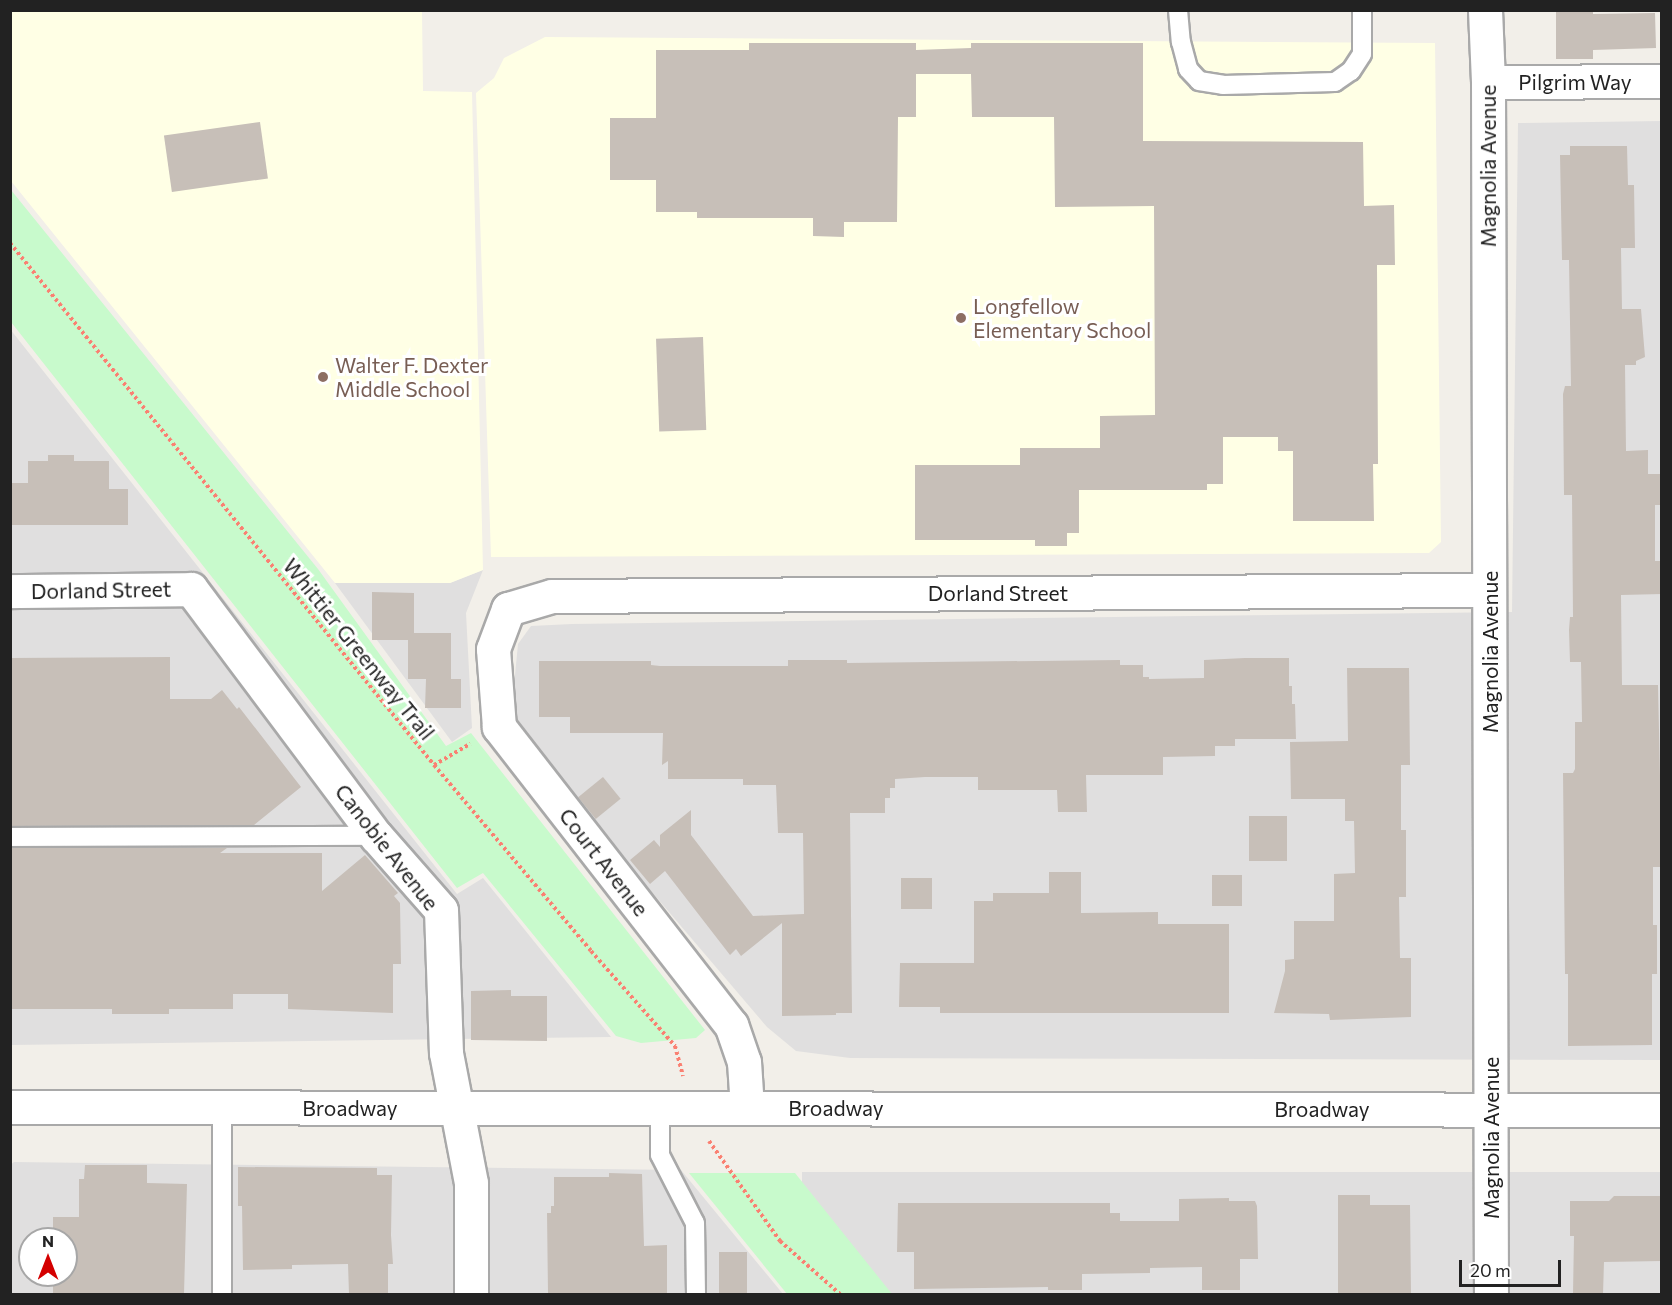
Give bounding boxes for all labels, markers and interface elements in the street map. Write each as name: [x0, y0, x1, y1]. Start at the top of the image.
street label: Pilgrim Way: [1518, 69, 1632, 95]
street label: Magnolia Avenue: [1475, 85, 1501, 247]
place label: Longfellow Elementary School: [973, 293, 1151, 343]
marker: Longfellow Elementary School: [954, 311, 968, 325]
place label: Walter F. Dexter Middle School: [335, 352, 488, 402]
marker: Walter F. Dexter Middle School: [316, 370, 330, 384]
street label: Whittier Greenway Trail: [278, 553, 440, 745]
street label: Magnolia Avenue: [1477, 571, 1503, 733]
street label: Dorland Street: [31, 576, 171, 604]
street label: Dorland Street: [928, 580, 1068, 606]
street label: Canobie Avenue: [330, 779, 444, 915]
street label: Court Avenue: [554, 803, 654, 921]
street label: Magnolia Avenue: [1478, 1057, 1504, 1219]
street label: Broadway: [302, 1095, 398, 1121]
street label: Broadway: [788, 1095, 884, 1121]
street label: Broadway: [1274, 1096, 1370, 1122]
north arrow: [18, 1227, 78, 1287]
text: N: [42, 1231, 54, 1250]
scale bar: [1462, 1248, 1564, 1286]
text: 20 m: [1470, 1259, 1511, 1281]

